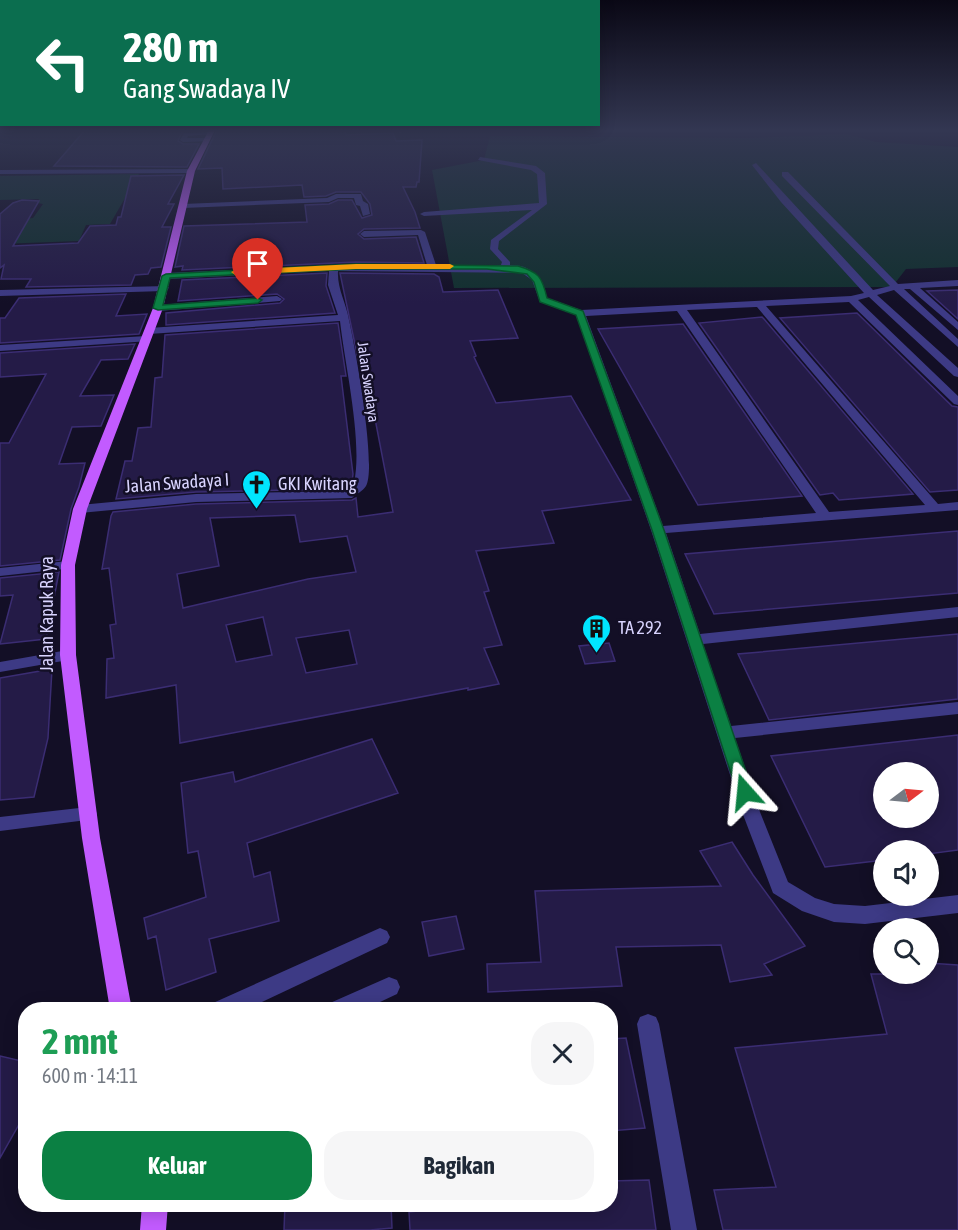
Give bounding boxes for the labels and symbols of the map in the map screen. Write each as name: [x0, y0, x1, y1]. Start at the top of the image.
pin: [232, 238, 283, 300]
street label: Jalan Swadaya: [354, 341, 383, 423]
street label: Jalan Swadaya I: [124, 468, 230, 497]
church icon: GKI Kwitang: [241, 468, 273, 510]
place label: GKI Kwitang: [278, 473, 357, 494]
street label: Jalan Kapuk Raya: [36, 556, 57, 672]
building icon: TA 292: [581, 612, 613, 654]
place label: TA 292: [618, 617, 662, 638]
position arrow: [713, 760, 777, 824]
north arrow: [873, 762, 939, 828]

